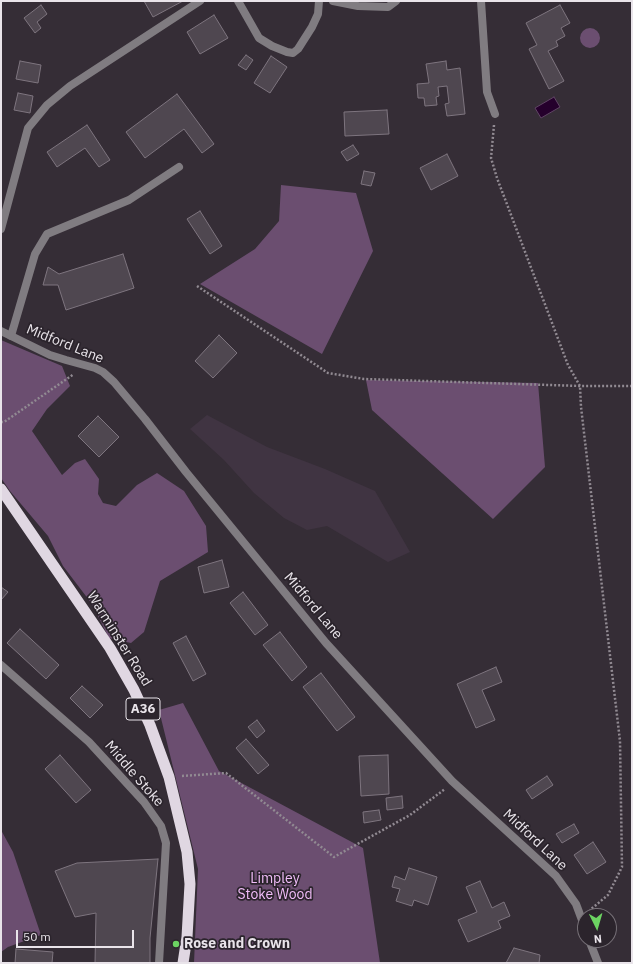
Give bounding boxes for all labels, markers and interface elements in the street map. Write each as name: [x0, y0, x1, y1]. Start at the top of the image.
street label: Midford Lane: [24, 321, 106, 367]
street label: Midford Lane: [280, 569, 346, 643]
street label: Warminster Road: [83, 589, 155, 689]
road number: A36: [126, 698, 160, 720]
street label: Middle Stoke: [101, 738, 167, 810]
street label: Midford Lane: [499, 806, 571, 874]
park label: Limpley Stoke Wood: [237, 871, 313, 904]
north arrow: [577, 908, 617, 948]
scale bar: [18, 922, 136, 948]
text: 50 m: [23, 929, 51, 944]
text: N: [593, 932, 603, 946]
place label: Rose and Crown: [184, 936, 290, 952]
marker: Rose and Crown: [171, 939, 181, 949]

